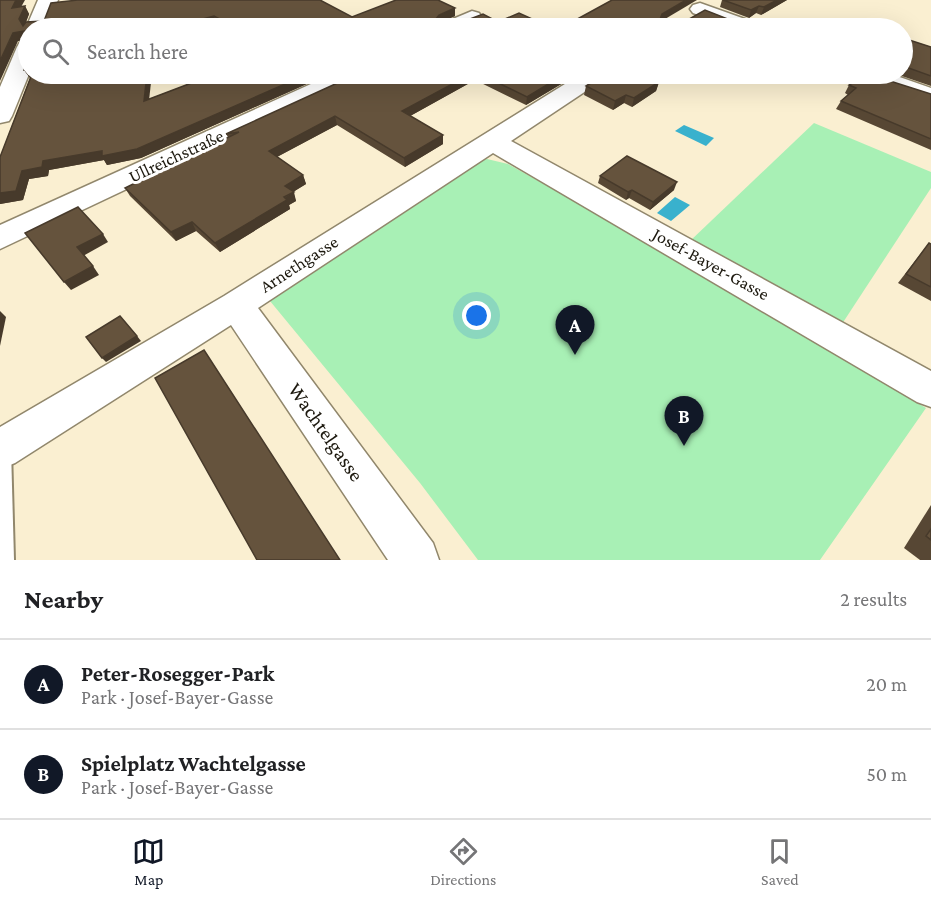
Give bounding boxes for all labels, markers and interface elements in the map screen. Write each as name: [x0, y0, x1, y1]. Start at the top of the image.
search box: [18, 18, 913, 84]
icon: search: [39, 35, 72, 68]
text: Search here: [87, 39, 188, 64]
street label: Ullreichstraße: [125, 125, 227, 187]
street label: Josef-Bayer-Gasse: [648, 223, 773, 304]
street label: Arnethgasse: [256, 231, 342, 297]
your location: [462, 301, 491, 330]
pin: A: [556, 306, 594, 355]
street label: Wachtelgasse: [283, 378, 369, 486]
pin: B: [664, 396, 704, 446]
text: Nearby: [24, 585, 103, 614]
text: 2 results: [840, 588, 907, 610]
text: Peter-Rosegger-Park: [81, 661, 275, 686]
text: A: [38, 673, 49, 695]
text: 20 m: [866, 673, 907, 695]
text: Park · Josef-Bayer-Gasse: [81, 686, 273, 708]
text: Spielplatz Wachtelgasse: [81, 751, 306, 776]
text: B: [38, 763, 49, 785]
text: 50 m: [866, 763, 907, 785]
text: Park · Josef-Bayer-Gasse: [81, 776, 273, 798]
tab: Map: [132, 835, 165, 888]
tab: Directions: [430, 835, 496, 888]
tab: Saved: [761, 835, 799, 888]

